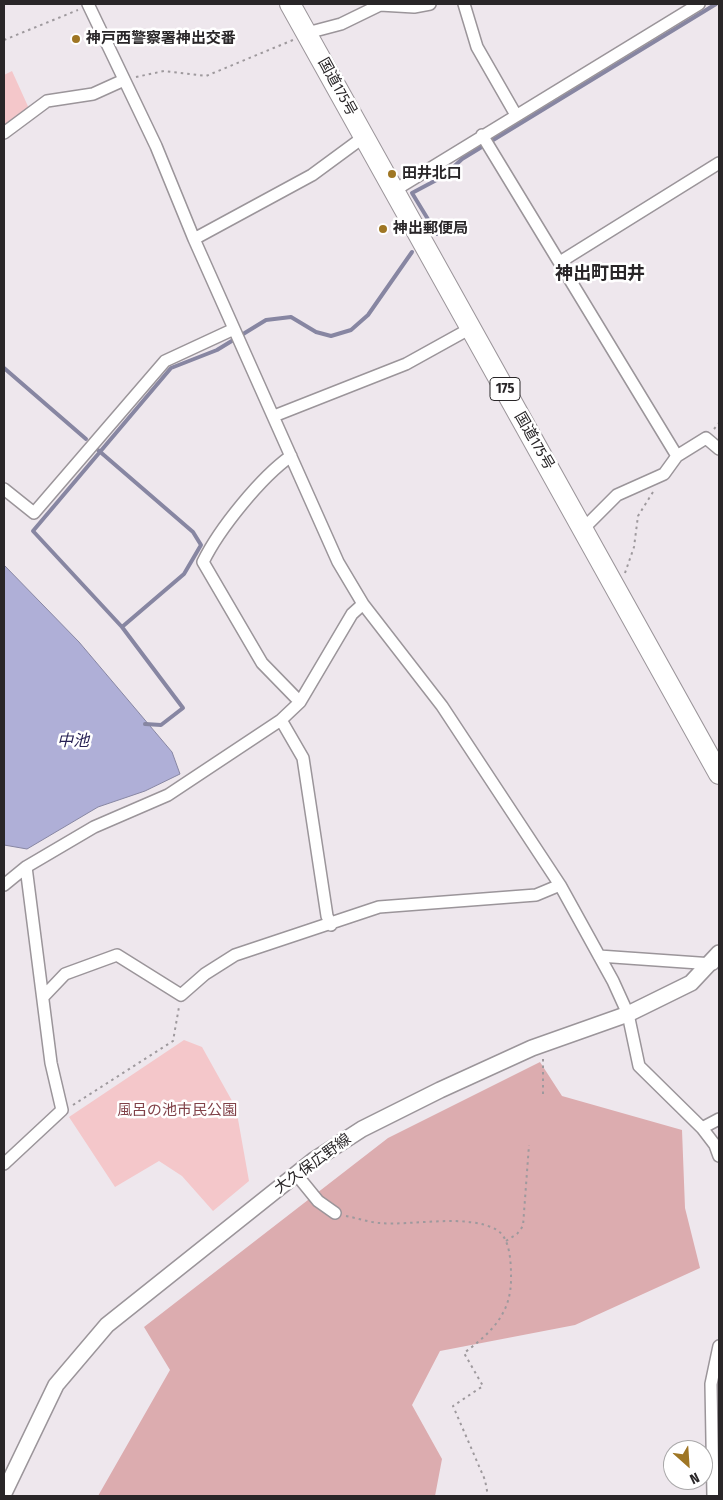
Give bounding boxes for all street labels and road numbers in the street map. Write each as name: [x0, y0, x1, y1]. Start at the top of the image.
street label: 国道175号: [314, 55, 360, 119]
road number: 175: [490, 378, 520, 400]
street label: 国道175号: [510, 409, 558, 473]
street label: 大久保広野線: [271, 1130, 355, 1198]

